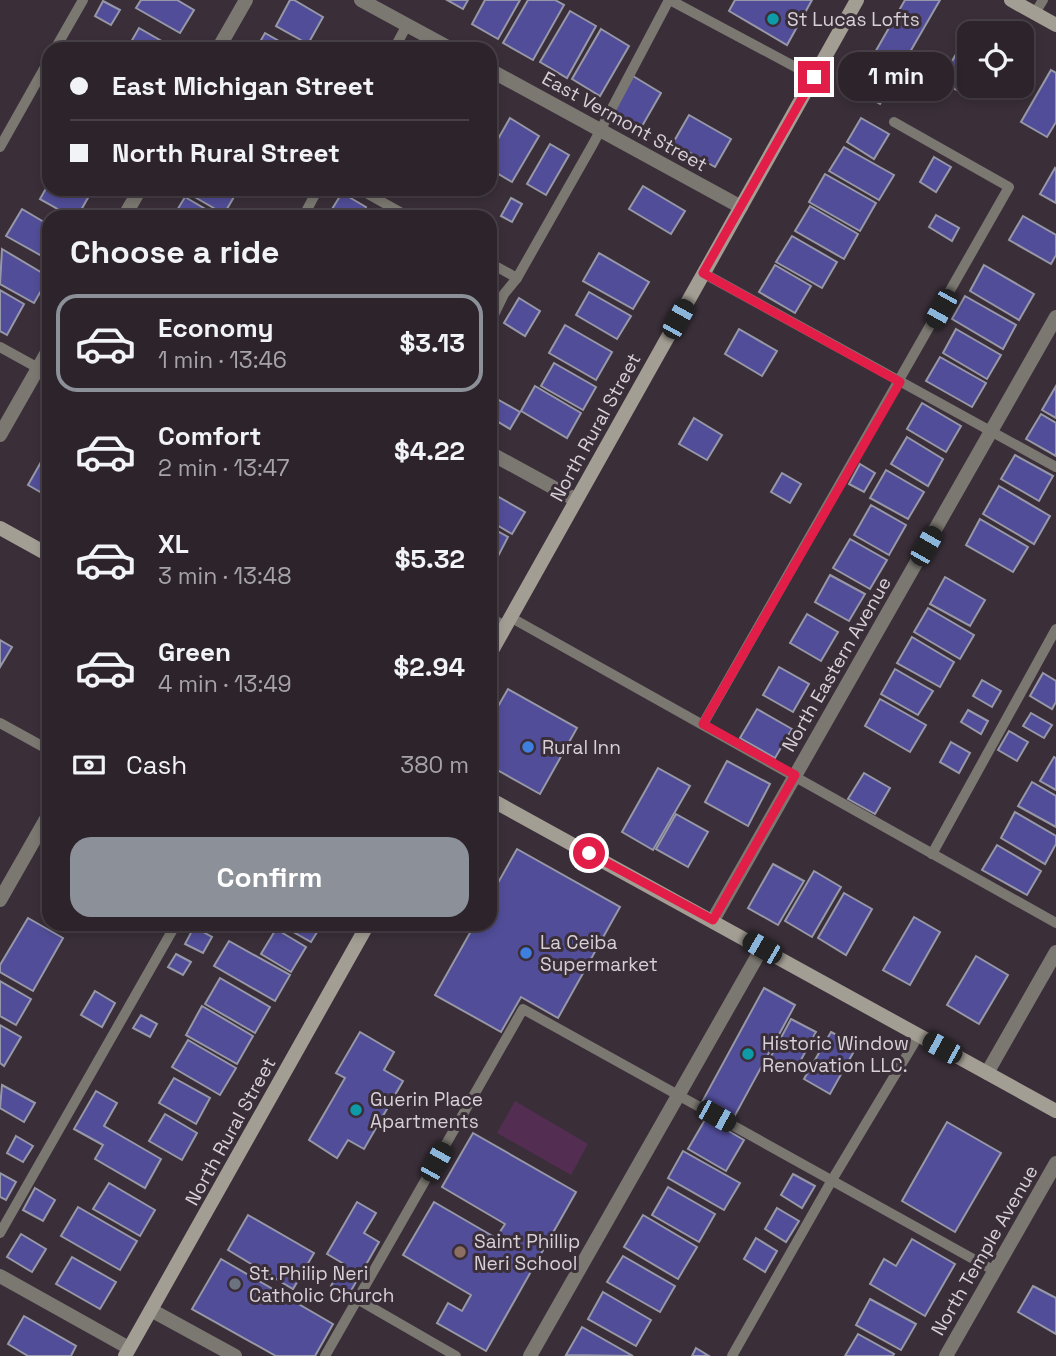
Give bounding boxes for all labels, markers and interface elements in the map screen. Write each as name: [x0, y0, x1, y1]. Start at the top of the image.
place label: St Lucas Lofts: [787, 7, 920, 32]
marker: St Lucas Lofts: [765, 11, 781, 27]
map controls: [957, 21, 1034, 98]
button: locate: [957, 21, 1034, 98]
callout: 1 min: [838, 52, 954, 102]
route end: [798, 61, 830, 93]
text: 1 min: [868, 61, 924, 91]
street label: East Vermont Street: [538, 66, 712, 177]
text: East Michigan Street: [112, 69, 374, 103]
text: North Rural Street: [112, 136, 340, 170]
text: Choose a ride: [70, 232, 280, 272]
car: [922, 286, 961, 332]
car: [659, 296, 698, 342]
text: Economy: [158, 311, 274, 345]
icon: car: [74, 312, 137, 375]
text: $3.13: [399, 326, 465, 360]
text: 1 min · 13:46: [158, 345, 287, 375]
street label: North Rural Street: [544, 349, 647, 506]
text: Comfort: [158, 419, 261, 453]
icon: car: [74, 420, 137, 483]
text: $4.22: [394, 434, 465, 468]
text: 2 min · 13:47: [158, 453, 289, 483]
car: [907, 523, 946, 569]
text: XL: [158, 527, 189, 561]
icon: car: [74, 528, 137, 591]
text: $5.32: [395, 542, 465, 576]
text: 3 min · 13:48: [158, 561, 291, 591]
street label: North Eastern Avenue: [776, 572, 897, 756]
text: Green: [158, 635, 231, 669]
icon: car: [74, 636, 137, 699]
text: $2.94: [393, 650, 465, 684]
text: 4 min · 13:49: [158, 669, 292, 699]
place label: Rural Inn: [542, 735, 621, 760]
marker: Rural Inn: [520, 739, 536, 755]
icon: cash: [70, 746, 108, 784]
text: Cash: [126, 748, 187, 782]
text: 380 m: [400, 750, 469, 780]
button: Confirm: [70, 837, 469, 917]
route start: [573, 837, 605, 869]
car: [739, 928, 786, 968]
place label: La Ceiba Supermarket: [540, 930, 658, 977]
marker: La Ceiba Supermarket: [518, 945, 534, 961]
car: [919, 1029, 966, 1067]
place label: Historic Window Renovation LLC.: [762, 1031, 909, 1078]
marker: Historic Window Renovation LLC.: [740, 1046, 756, 1062]
street label: North Rural Street: [179, 1053, 282, 1210]
place label: Guerin Place Apartments: [370, 1087, 483, 1134]
car: [693, 1097, 740, 1135]
marker: Guerin Place Apartments: [348, 1102, 364, 1118]
car: [417, 1139, 456, 1185]
street label: North Temple Avenue: [925, 1160, 1044, 1340]
place label: Saint Phillip Neri School: [474, 1229, 580, 1276]
marker: Saint Phillip Neri School: [452, 1244, 468, 1260]
place label: St. Philip Neri Catholic Church: [249, 1261, 394, 1308]
marker: St. Philip Neri Catholic Church: [227, 1276, 243, 1292]

